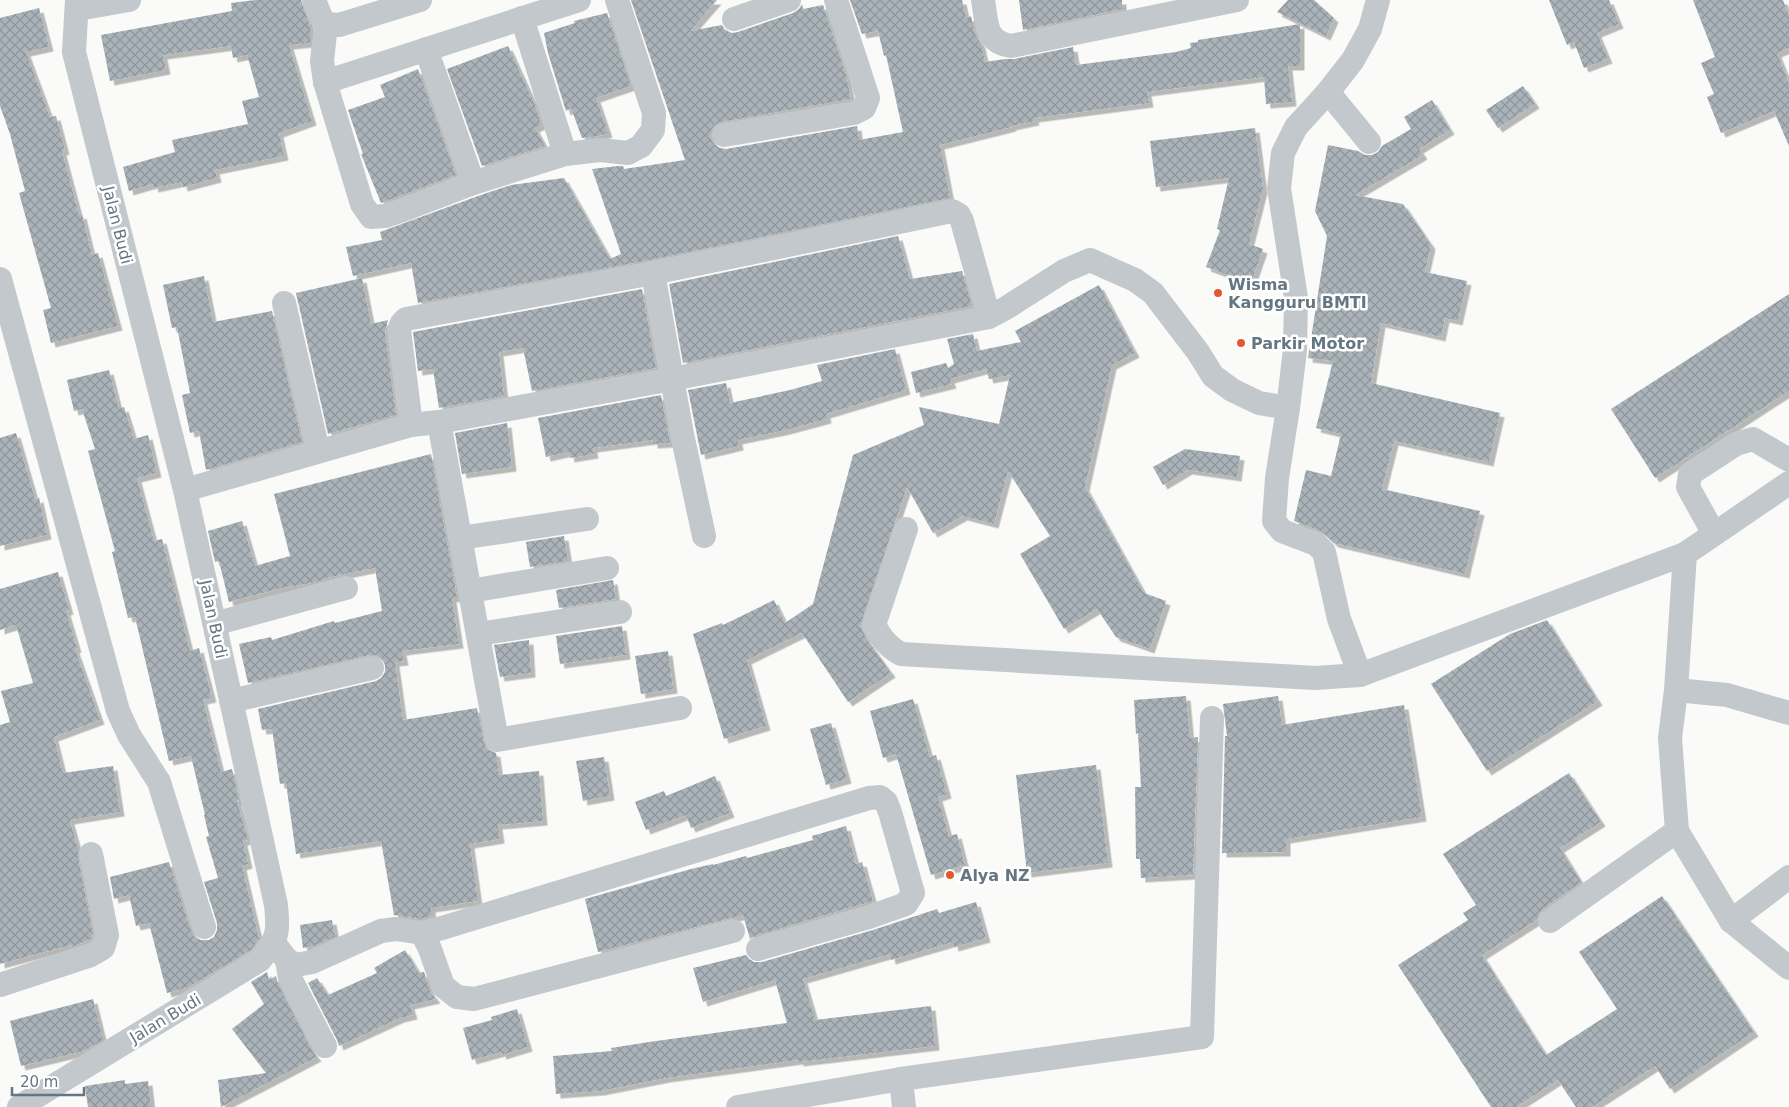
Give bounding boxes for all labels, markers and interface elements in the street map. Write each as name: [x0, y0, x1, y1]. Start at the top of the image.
street label: Jalan Budi: [98, 183, 136, 266]
place label: Wisma Kangguru BMTI: [1228, 275, 1367, 312]
marker: Wisma Kangguru BMTI: [1212, 287, 1224, 299]
place label: Parkir Motor: [1251, 334, 1364, 353]
marker: Parkir Motor: [1235, 337, 1247, 349]
street label: Jalan Budi: [196, 577, 231, 660]
place label: Alya NZ: [960, 866, 1030, 885]
marker: Alya NZ: [944, 869, 956, 881]
street label: Jalan Budi: [125, 990, 204, 1048]
scale bar: [12, 1064, 85, 1096]
text: 20 m: [20, 1073, 58, 1091]

